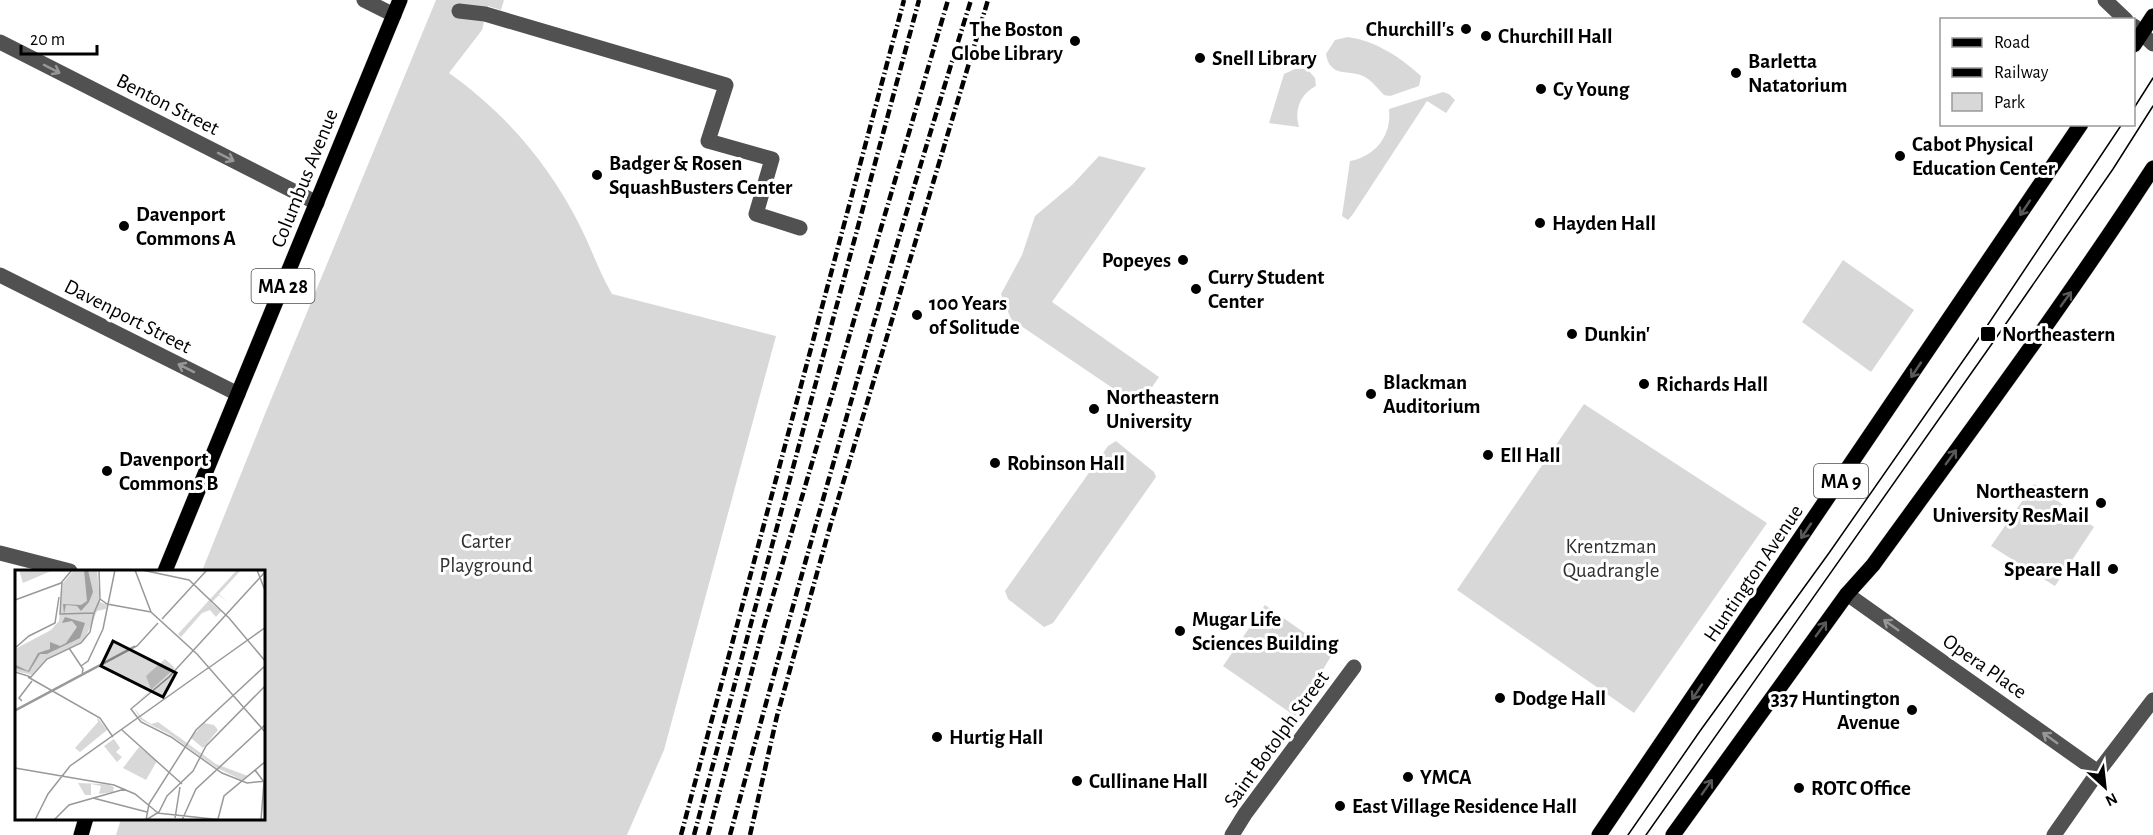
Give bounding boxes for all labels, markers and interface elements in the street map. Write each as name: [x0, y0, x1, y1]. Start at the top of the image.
scale bar: [21, 18, 98, 56]
legend: [1940, 18, 2135, 126]
place label: The Boston Globe Library: [951, 19, 1064, 64]
place label: Churchill's: [1366, 19, 1454, 40]
marker: Churchill's: [1459, 22, 1473, 36]
place label: Churchill Hall: [1498, 26, 1613, 47]
marker: Churchill Hall: [1479, 29, 1493, 43]
text: 20 m: [30, 31, 65, 49]
marker: The Boston Globe Library: [1068, 34, 1082, 48]
text: Road: [1994, 34, 2030, 52]
place label: Snell Library: [1212, 48, 1317, 69]
marker: Snell Library: [1193, 51, 1207, 65]
place label: Barletta Natatorium: [1748, 51, 1847, 96]
one-way arrow: [43, 64, 61, 75]
text: Railway: [1994, 64, 2049, 82]
marker: Barletta Natatorium: [1729, 66, 1743, 80]
street label: Benton Street: [113, 70, 223, 139]
place label: Cy Young: [1553, 79, 1630, 100]
marker: Cy Young: [1534, 82, 1548, 96]
text: Park: [1994, 94, 2026, 112]
street label: Columbus Avenue: [267, 106, 342, 250]
place label: Cabot Physical Education Center: [1912, 134, 2056, 179]
marker: Cabot Physical Education Center: [1893, 149, 1907, 163]
one-way arrow: [217, 152, 235, 163]
place label: Badger & Rosen SquashBusters Center: [609, 153, 793, 198]
marker: Badger & Rosen SquashBusters Center: [590, 168, 604, 182]
one-way arrow: [2018, 199, 2030, 216]
place label: Davenport Commons A: [136, 204, 236, 249]
place label: Hayden Hall: [1552, 213, 1656, 234]
marker: Hayden Hall: [1533, 216, 1547, 230]
marker: Davenport Commons A: [117, 219, 131, 233]
place label: Popeyes: [1102, 250, 1171, 271]
marker: Popeyes: [1176, 253, 1190, 267]
place label: Curry Student Center: [1208, 267, 1324, 312]
road number: MA 28: [252, 269, 314, 303]
street label: Davenport Street: [61, 275, 195, 358]
marker: Curry Student Center: [1189, 282, 1203, 296]
one-way arrow: [2060, 292, 2072, 308]
place label: 100 Years of Solitude: [929, 293, 1020, 338]
marker: 100 Years of Solitude: [910, 308, 924, 322]
place label: Dunkin': [1584, 324, 1650, 345]
place label: Northeastern: [2002, 324, 2115, 345]
marker: Northeastern: [1979, 325, 1997, 343]
marker: Dunkin': [1565, 327, 1579, 341]
one-way arrow: [1910, 361, 1922, 377]
one-way arrow: [177, 362, 195, 373]
place label: Blackman Auditorium: [1383, 372, 1480, 417]
place label: Richards Hall: [1656, 374, 1768, 395]
marker: Richards Hall: [1637, 377, 1651, 391]
place label: Northeastern University: [1106, 387, 1219, 432]
marker: Blackman Auditorium: [1364, 387, 1378, 401]
marker: Northeastern University: [1087, 402, 1101, 416]
place label: Ell Hall: [1500, 445, 1561, 466]
marker: Ell Hall: [1481, 448, 1495, 462]
place label: Davenport Commons B: [119, 449, 218, 494]
one-way arrow: [1945, 450, 1958, 466]
place label: Robinson Hall: [1007, 453, 1125, 474]
marker: Robinson Hall: [988, 456, 1002, 470]
marker: Davenport Commons B: [100, 464, 114, 478]
road number: MA 9: [1814, 464, 1868, 498]
place label: Northeastern University ResMail: [1933, 481, 2089, 526]
marker: Northeastern University ResMail: [2094, 496, 2108, 510]
street label: Huntington Avenue: [1700, 501, 1807, 646]
one-way arrow: [1800, 523, 1812, 539]
park label: Carter Playground: [439, 531, 533, 576]
park label: Krentzman Quadrangle: [1563, 536, 1659, 581]
place label: Speare Hall: [2004, 559, 2101, 580]
marker: Speare Hall: [2106, 562, 2120, 576]
inset map: [15, 570, 266, 820]
place label: Mugar Life Sciences Building: [1192, 609, 1339, 654]
one-way arrow: [1883, 619, 1900, 631]
one-way arrow: [1815, 622, 1827, 638]
marker: Mugar Life Sciences Building: [1173, 624, 1187, 638]
street label: Opera Place: [1939, 630, 2030, 703]
street label: Saint Botolph Street: [1220, 667, 1333, 811]
one-way arrow: [1691, 684, 1703, 700]
place label: Dodge Hall: [1512, 688, 1606, 709]
place label: 337 Huntington Avenue: [1771, 688, 1900, 733]
marker: Dodge Hall: [1493, 691, 1507, 705]
marker: 337 Huntington Avenue: [1905, 703, 1919, 717]
place label: Hurtig Hall: [949, 727, 1043, 748]
marker: Hurtig Hall: [930, 730, 944, 744]
one-way arrow: [2042, 732, 2058, 744]
north arrow: [2075, 757, 2135, 817]
place label: YMCA: [1420, 767, 1472, 788]
marker: YMCA: [1401, 770, 1415, 784]
place label: Cullinane Hall: [1089, 771, 1208, 792]
marker: Cullinane Hall: [1070, 774, 1084, 788]
place label: ROTC Office: [1811, 778, 1911, 799]
one-way arrow: [1701, 779, 1713, 796]
marker: ROTC Office: [1792, 781, 1806, 795]
text: N: [2103, 790, 2120, 809]
place label: East Village Residence Hall: [1352, 796, 1577, 817]
marker: East Village Residence Hall: [1333, 799, 1347, 813]

